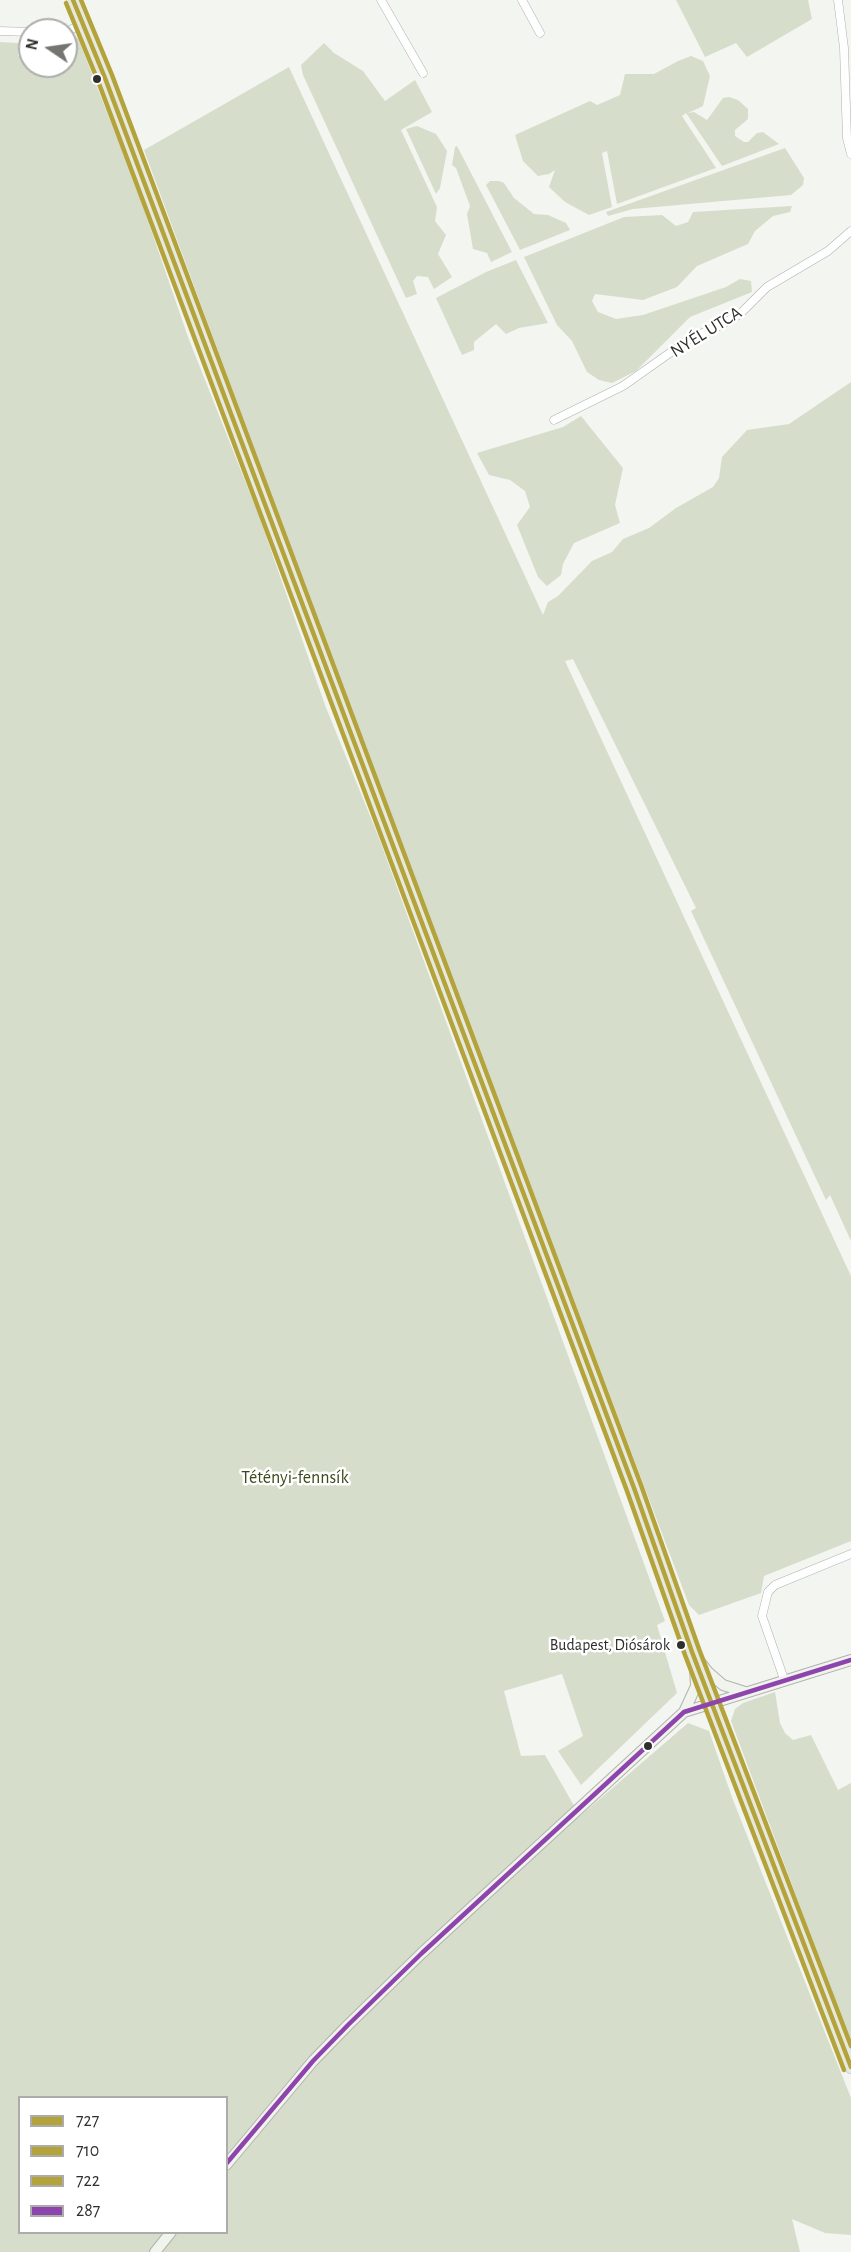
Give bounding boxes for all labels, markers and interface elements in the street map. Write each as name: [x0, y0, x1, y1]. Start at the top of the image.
north arrow: [18, 18, 78, 78]
text: N: [23, 37, 41, 52]
unlabelled marker: [91, 73, 103, 85]
street label: NYÉL UTCA: [666, 302, 746, 362]
park label: Tétényi-fennsík: [241, 1467, 349, 1489]
place label: Budapest, Diósárok: [550, 1635, 670, 1655]
marker: Budapest, Diósárok: [675, 1639, 687, 1651]
unlabelled marker: [642, 1740, 654, 1752]
legend: [18, 2096, 228, 2234]
text: 727: [76, 2112, 99, 2130]
text: 710: [76, 2142, 99, 2160]
text: 722: [76, 2172, 100, 2190]
text: 287: [76, 2202, 100, 2220]

